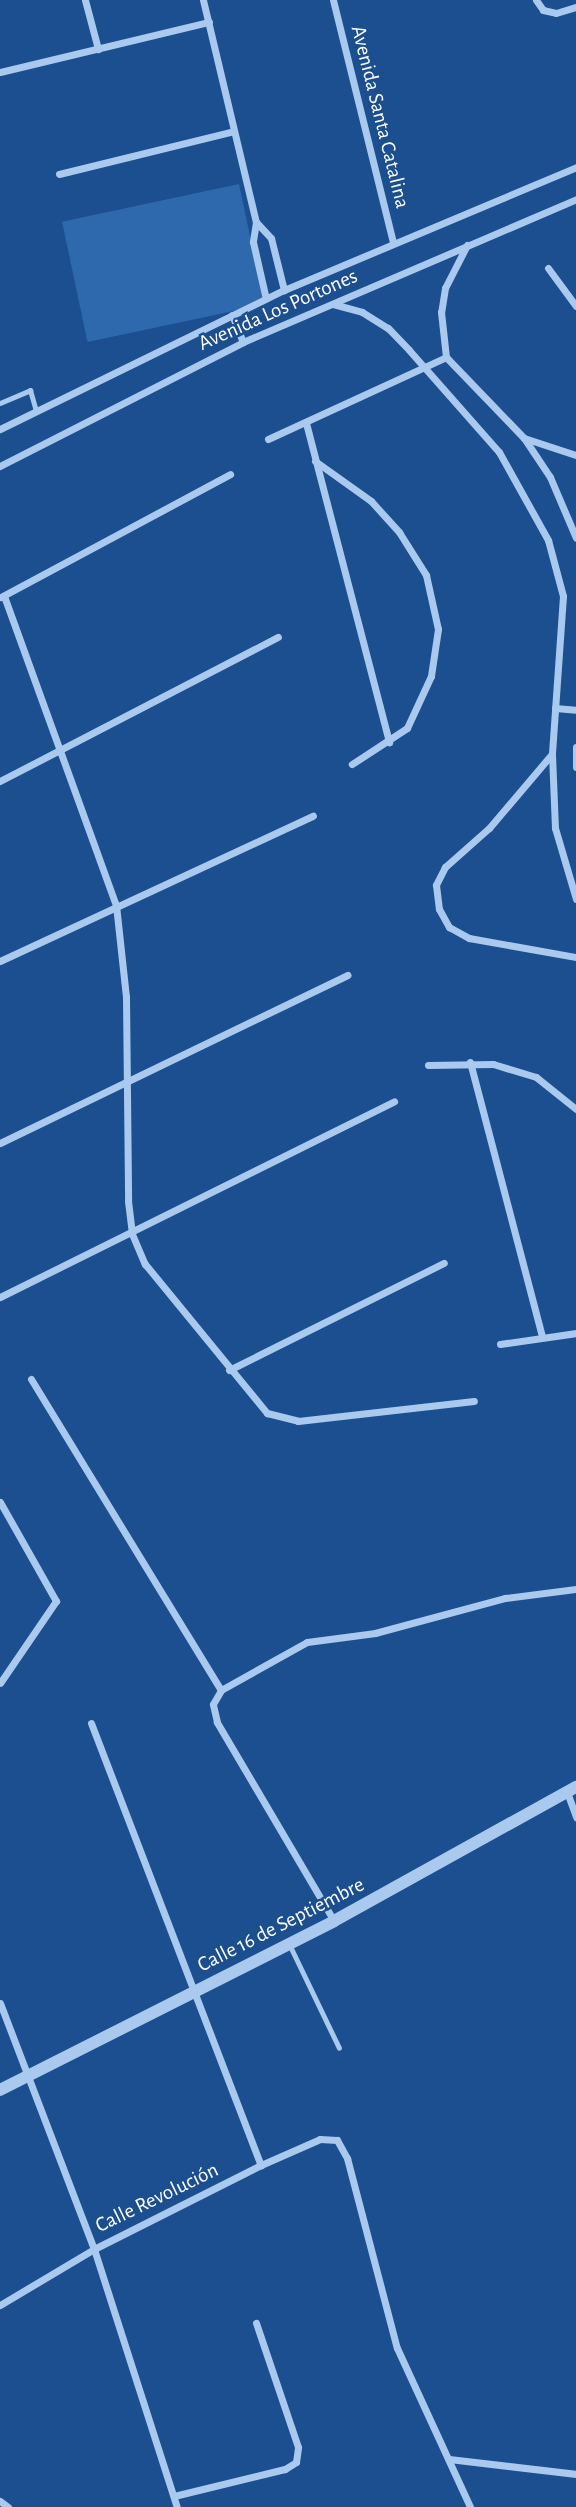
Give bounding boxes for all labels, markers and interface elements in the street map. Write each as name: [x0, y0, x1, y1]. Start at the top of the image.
street label: Avenida Santa Catalina: [345, 23, 415, 211]
street label: Avenida Los Portones: [194, 264, 362, 356]
street label: Calle 16 de Septiembre: [193, 1872, 369, 1978]
street label: Calle Revolución: [91, 2157, 223, 2239]

